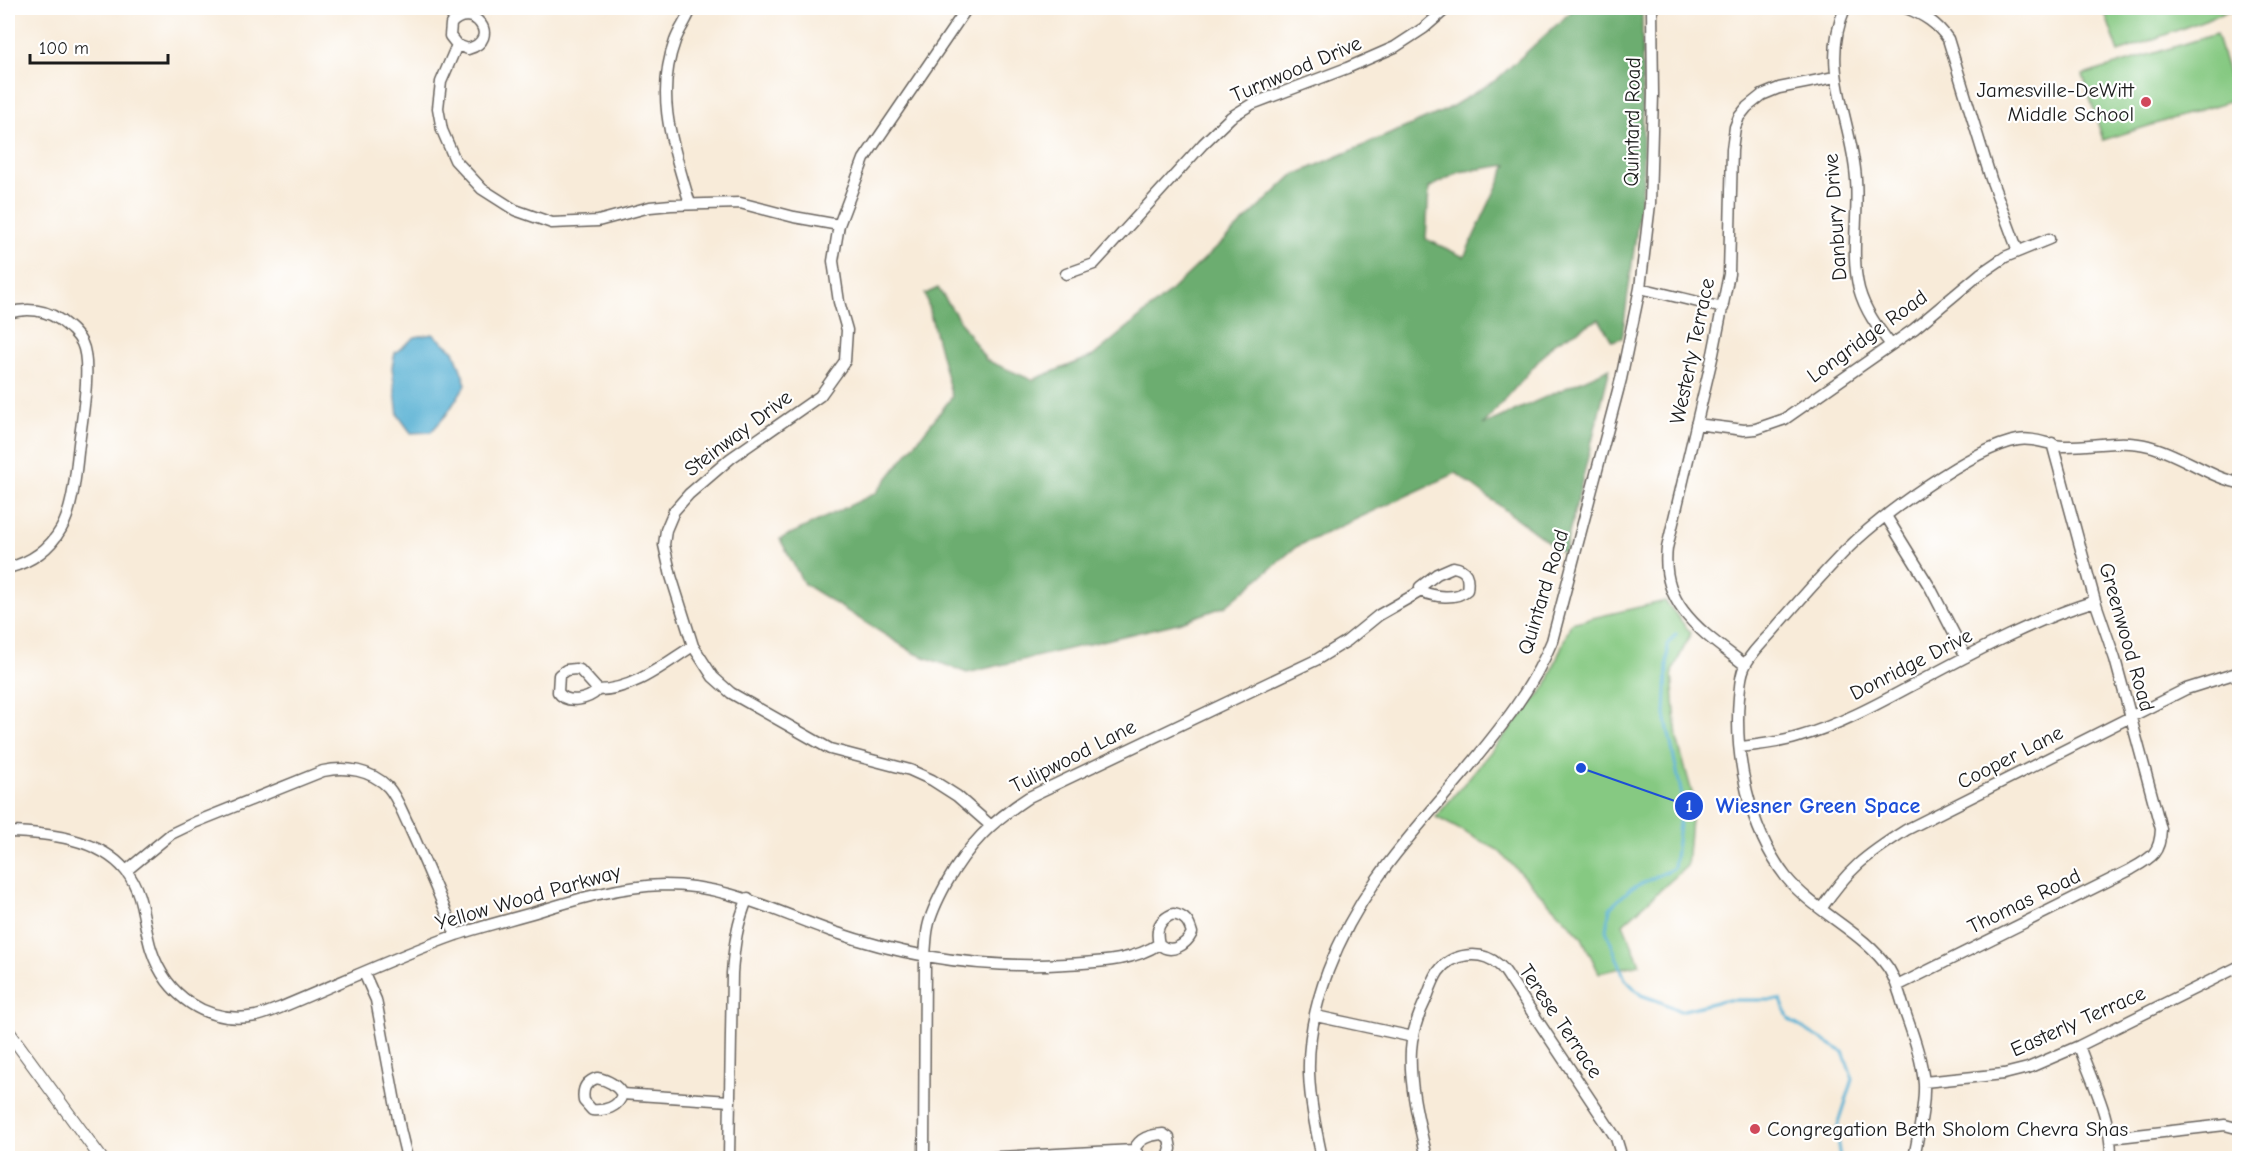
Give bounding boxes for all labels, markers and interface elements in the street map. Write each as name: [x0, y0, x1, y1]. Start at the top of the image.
scale bar: [30, 27, 168, 65]
street label: Turnwood Drive: [1227, 31, 1365, 107]
text: 100 m: [39, 38, 89, 59]
street label: Quintard Road: [1619, 57, 1645, 187]
place label: Jamesville-DeWitt Middle School: [1977, 78, 2135, 126]
marker: Jamesville-DeWitt Middle School: [2139, 95, 2153, 109]
street label: Danbury Drive: [1819, 153, 1851, 281]
street label: Westerly Terrace: [1665, 276, 1719, 426]
street label: Longridge Road: [1802, 284, 1932, 388]
street label: Steinway Drive: [679, 385, 797, 481]
street label: Quintard Road: [1513, 527, 1573, 657]
street label: Greenwood Road: [2094, 560, 2160, 714]
street label: Donridge Drive: [1846, 623, 1976, 705]
street label: Tulipwood Lane: [1006, 714, 1140, 798]
street label: Cooper Lane: [1953, 720, 2067, 794]
callout: Wiesner Green Space: [1674, 786, 1932, 826]
text: Wiesner Green Space: [1716, 793, 1920, 819]
text: 1: [1685, 796, 1693, 817]
street label: Yellow Wood Parkway: [433, 859, 624, 935]
street label: Thomas Road: [1964, 863, 2084, 939]
street label: Terese Terrace: [1514, 960, 1608, 1082]
street label: Easterly Terrace: [2007, 981, 2149, 1061]
place label: Congregation Beth Sholom Chevra Shas: [1767, 1117, 2128, 1141]
marker: Congregation Beth Sholom Chevra Shas: [1748, 1122, 1762, 1136]

